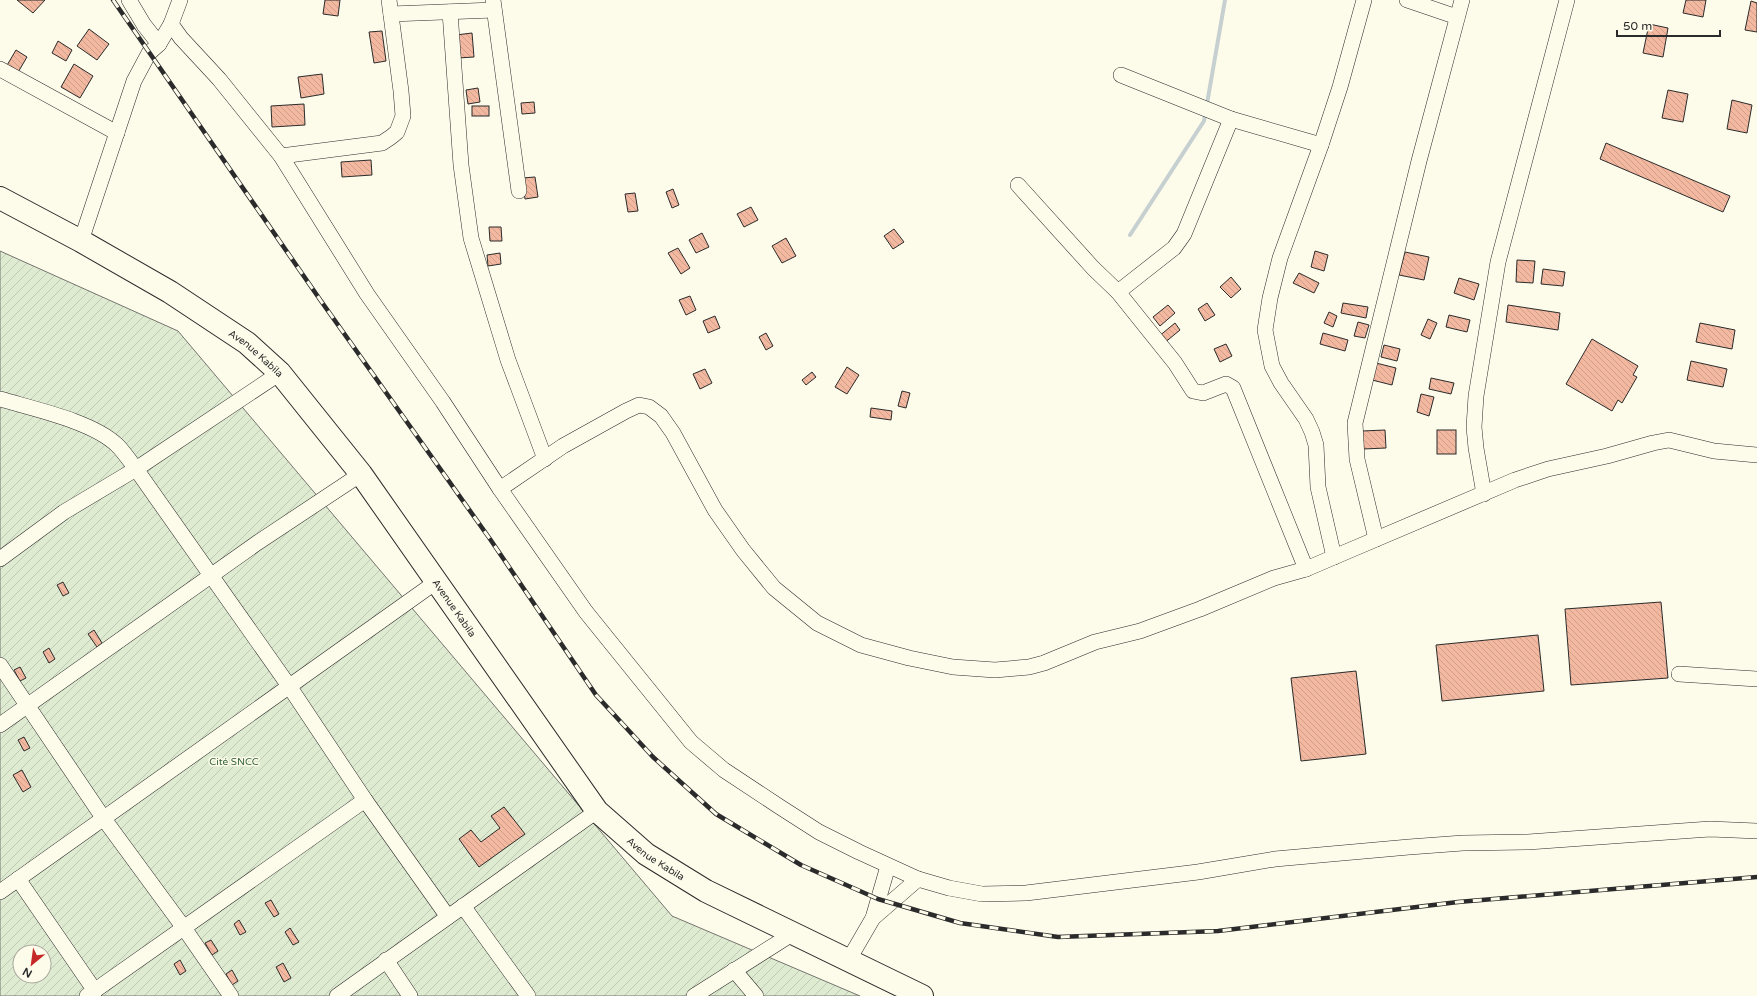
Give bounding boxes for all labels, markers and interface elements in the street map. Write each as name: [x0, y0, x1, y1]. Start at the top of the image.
scale bar: [1617, 12, 1720, 38]
text: 50 m: [1623, 19, 1652, 33]
street label: Avenue Kabila: [226, 328, 285, 380]
street label: Avenue Kabila: [430, 577, 478, 640]
park label: Cité SNCC: [209, 756, 259, 768]
street label: Avenue Kabila: [624, 835, 687, 883]
north arrow: [12, 944, 52, 984]
text: N: [20, 964, 34, 980]

